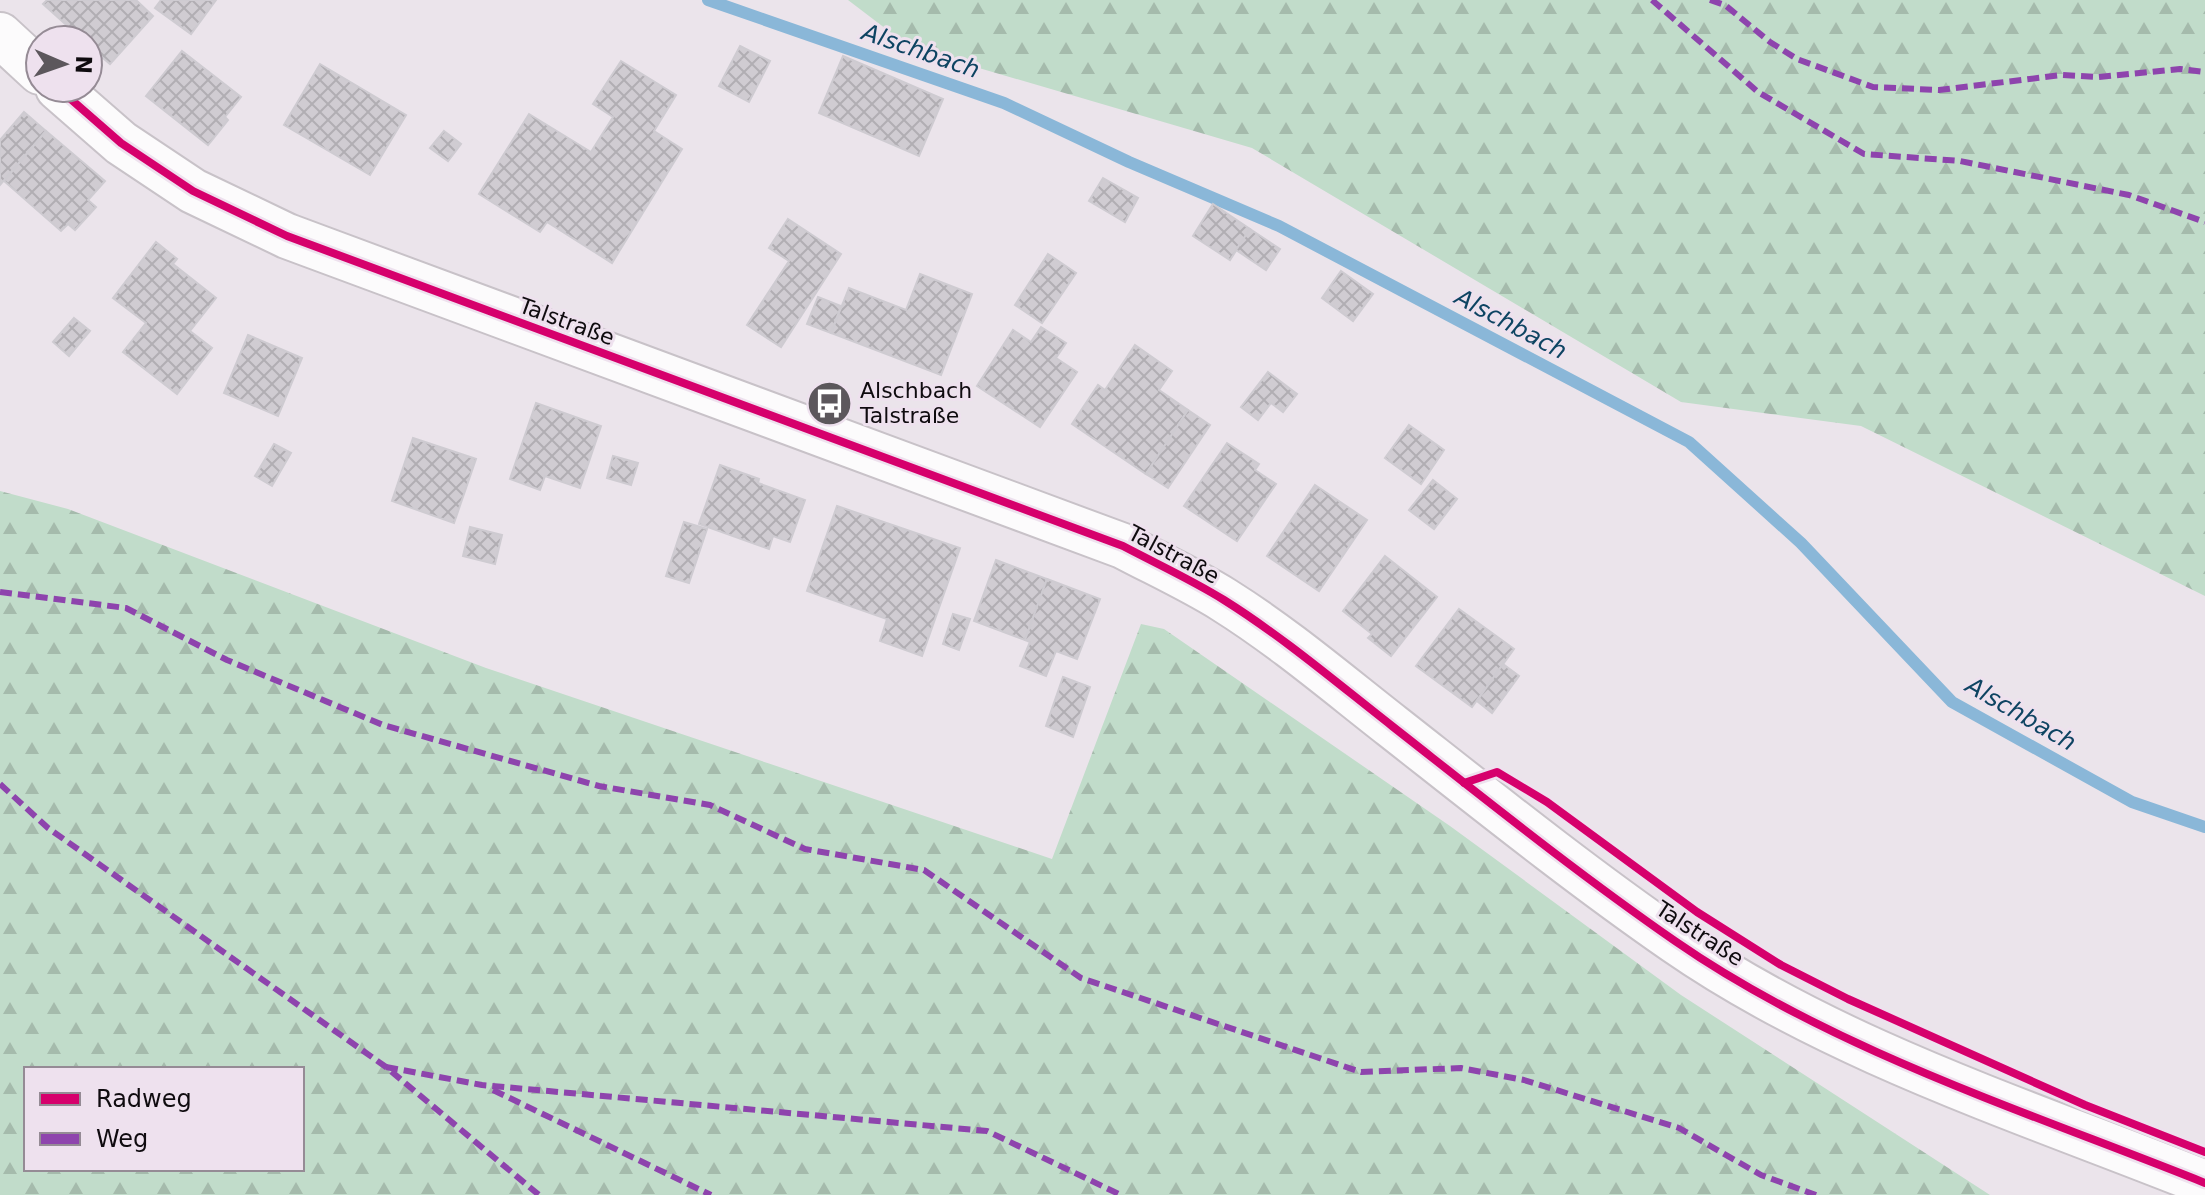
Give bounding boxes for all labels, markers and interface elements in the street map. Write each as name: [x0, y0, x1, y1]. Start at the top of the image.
water label: Alschbach: [857, 17, 983, 84]
north arrow: [24, 24, 104, 104]
text: N: [71, 55, 96, 74]
water label: Alschbach: [1449, 282, 1572, 365]
street label: Talstraße: [515, 292, 618, 350]
place label: Alschbach Talstraße: [859, 378, 972, 428]
bus stop icon: Alschbach Talstraße: [805, 379, 853, 427]
street label: Talstraße: [1123, 520, 1224, 589]
water label: Alschbach: [1959, 670, 2081, 757]
street label: Talstraße: [1650, 895, 1748, 971]
legend: [24, 1067, 304, 1171]
text: Radweg: [96, 1085, 192, 1113]
text: Weg: [96, 1125, 148, 1153]

